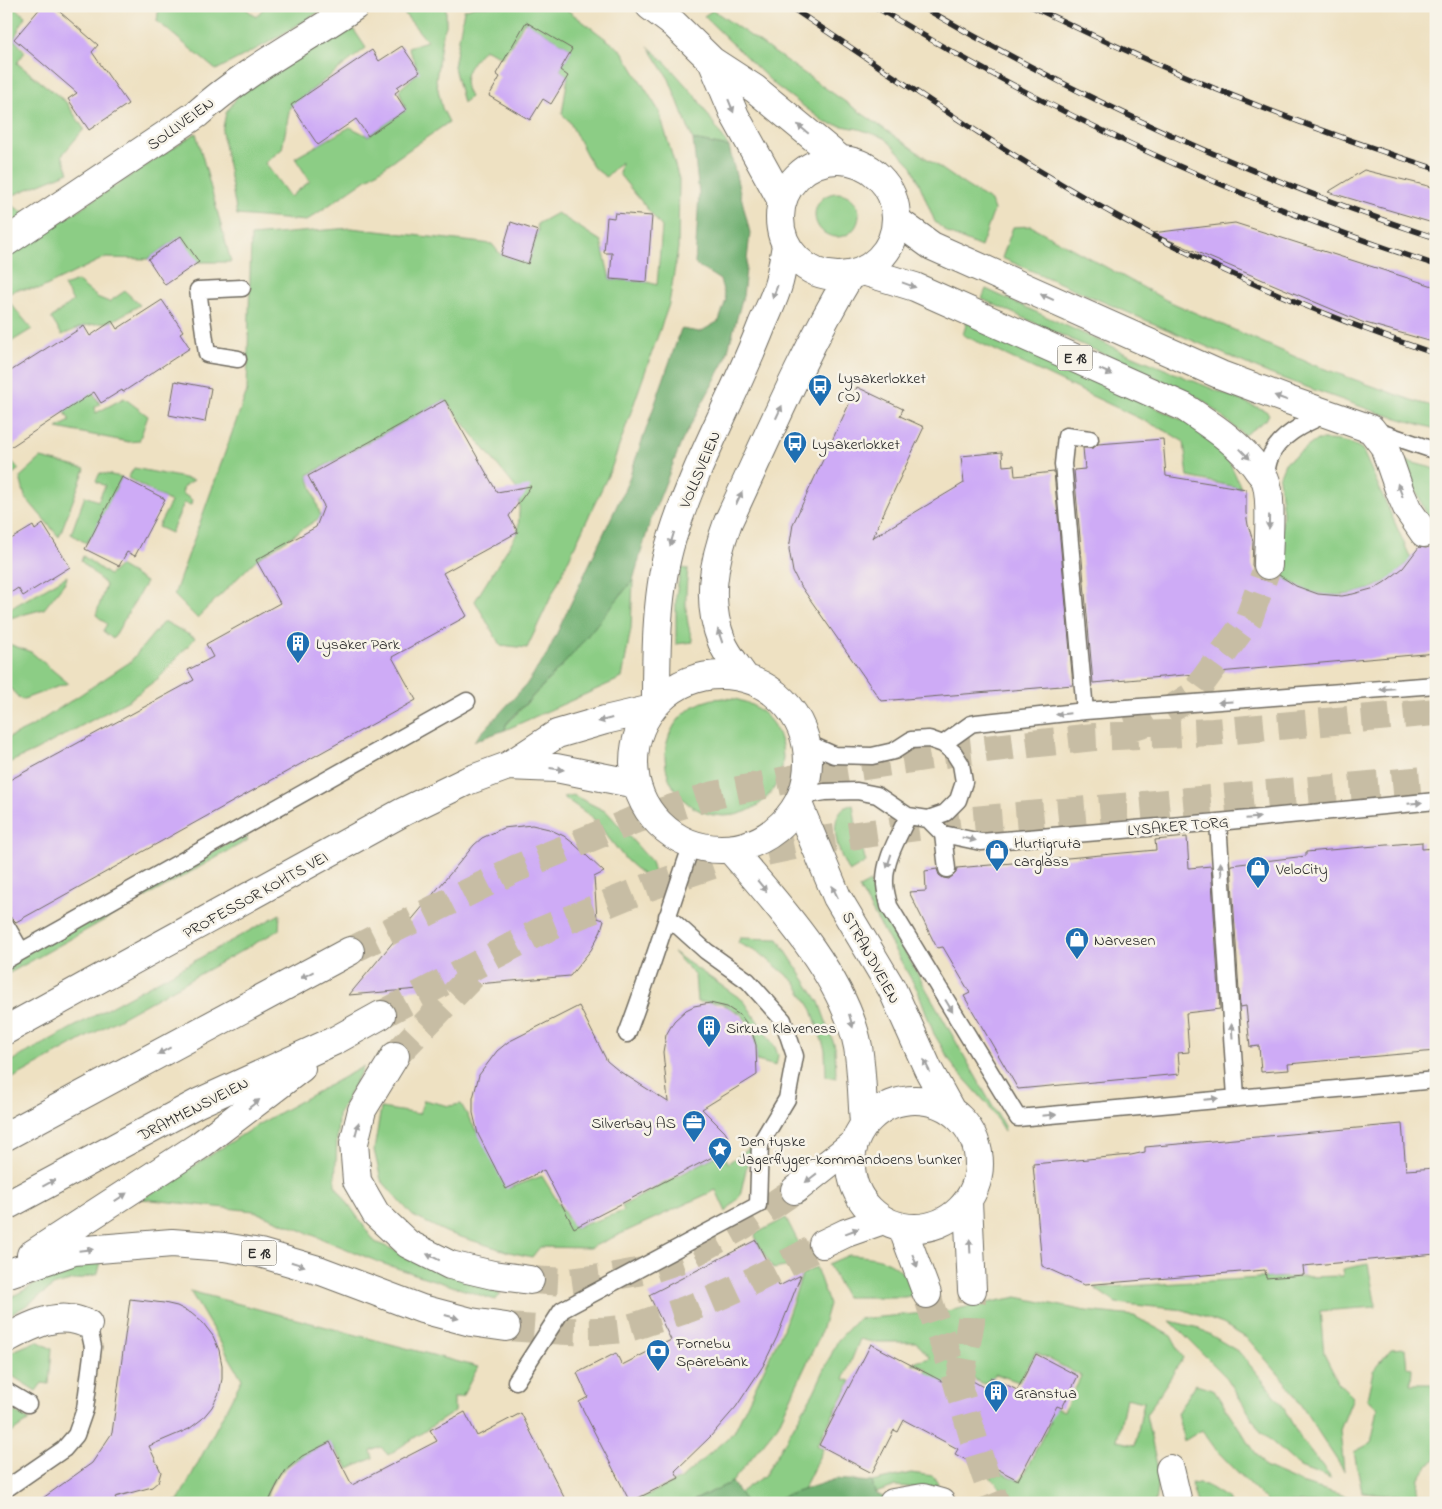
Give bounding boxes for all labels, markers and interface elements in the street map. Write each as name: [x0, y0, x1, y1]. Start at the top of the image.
street label: SOLLIVEIEN: [143, 92, 220, 157]
one-way arrow: [727, 99, 735, 113]
one-way arrow: [797, 124, 810, 135]
one-way arrow: [902, 281, 917, 289]
one-way arrow: [771, 285, 779, 300]
one-way arrow: [1040, 293, 1054, 301]
road number: E 18: [1058, 346, 1092, 370]
place label: Lysakerlokket (O): [838, 367, 926, 409]
one-way arrow: [1099, 368, 1113, 376]
bus stop icon: Lysakerlokket (O): [807, 373, 833, 407]
one-way arrow: [1273, 394, 1288, 402]
one-way arrow: [776, 405, 784, 419]
street label: VOLLSVEIEN: [673, 428, 728, 513]
bus stop icon: Lysakerlokket: [782, 430, 808, 464]
place label: Lysakerlokket: [812, 433, 900, 457]
one-way arrow: [1239, 447, 1251, 459]
one-way arrow: [1396, 483, 1403, 498]
one-way arrow: [735, 491, 743, 505]
one-way arrow: [1265, 514, 1273, 530]
one-way arrow: [667, 532, 675, 547]
one-way arrow: [716, 629, 724, 644]
building icon: Lysaker Park: [285, 630, 311, 664]
place label: Lysaker Park: [316, 633, 401, 657]
one-way arrow: [1379, 685, 1395, 693]
one-way arrow: [1217, 698, 1233, 706]
one-way arrow: [1055, 710, 1071, 718]
one-way arrow: [597, 717, 612, 725]
one-way arrow: [549, 765, 565, 773]
one-way arrow: [1407, 799, 1423, 807]
street label: LYSAKER TORG: [1127, 811, 1230, 843]
one-way arrow: [1246, 814, 1262, 822]
place label: Hurtigruta carglass: [1014, 832, 1081, 874]
one-way arrow: [962, 836, 978, 844]
shop icon: Hurtigruta carglass: [984, 838, 1010, 872]
street label: PROFESSOR KOHTS VEI: [179, 846, 333, 946]
one-way arrow: [885, 854, 893, 869]
shop icon: VeloCity: [1245, 855, 1271, 889]
place label: VeloCity: [1275, 858, 1328, 882]
one-way arrow: [1217, 860, 1225, 876]
one-way arrow: [756, 880, 767, 892]
one-way arrow: [831, 884, 839, 899]
street label: STRANDVEIEN: [835, 907, 906, 1008]
shop icon: Narvesen: [1064, 926, 1090, 960]
place label: Narvesen: [1094, 929, 1156, 953]
one-way arrow: [300, 970, 313, 979]
one-way arrow: [945, 999, 954, 1012]
building icon: Sirkus Klaveness: [696, 1014, 722, 1048]
one-way arrow: [847, 1014, 855, 1029]
place label: Sirkus Klaveness: [726, 1017, 837, 1041]
one-way arrow: [1228, 1022, 1236, 1038]
one-way arrow: [157, 1047, 170, 1056]
one-way arrow: [923, 1059, 931, 1073]
street label: DRAMMENSVEIEN: [134, 1072, 253, 1148]
one-way arrow: [1203, 1095, 1219, 1103]
one-way arrow: [247, 1099, 260, 1110]
office icon: Silverbay AS: [681, 1109, 707, 1143]
one-way arrow: [1041, 1111, 1057, 1119]
place label: Silverbay AS: [591, 1112, 676, 1136]
one-way arrow: [354, 1121, 362, 1136]
place label: Den tyske Jagerflyger-kommandoens bunker: [737, 1130, 962, 1172]
place icon: Den tyske Jagerflyger-kommandoens bunker: [707, 1136, 733, 1170]
one-way arrow: [805, 1173, 818, 1184]
one-way arrow: [42, 1179, 56, 1187]
one-way arrow: [114, 1192, 127, 1201]
one-way arrow: [845, 1227, 860, 1234]
one-way arrow: [965, 1237, 973, 1253]
road number: E 18: [242, 1240, 276, 1266]
one-way arrow: [78, 1246, 94, 1254]
one-way arrow: [426, 1252, 440, 1260]
one-way arrow: [911, 1254, 919, 1269]
one-way arrow: [291, 1261, 306, 1269]
one-way arrow: [445, 1313, 460, 1321]
place label: Fornebu Sparebank: [675, 1332, 749, 1374]
bank icon: Fornebu Sparebank: [645, 1338, 671, 1372]
building icon: Granstua: [983, 1379, 1009, 1413]
place label: Granstua: [1014, 1382, 1077, 1406]

